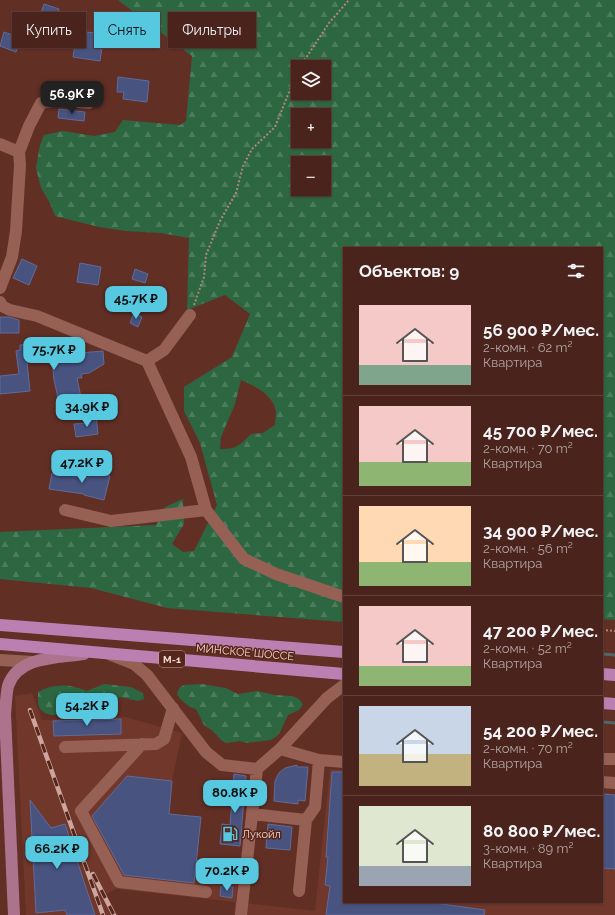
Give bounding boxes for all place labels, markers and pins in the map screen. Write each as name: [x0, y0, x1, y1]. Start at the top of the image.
pin: 56.9K ₽: [35, 81, 109, 115]
pin: 45.7K ₽: [99, 286, 173, 320]
pin: 75.7K ₽: [17, 337, 91, 371]
pin: 34.9K ₽: [50, 394, 124, 428]
pin: 47.2K ₽: [45, 450, 119, 484]
pin: 54.2K ₽: [50, 693, 124, 727]
pin: 80.8K ₽: [198, 780, 272, 814]
fuel station icon: Лукойл: [221, 825, 239, 843]
place label: Лукойл: [242, 828, 281, 841]
pin: 66.2K ₽: [20, 836, 94, 870]
pin: 70.2K ₽: [190, 858, 264, 892]

